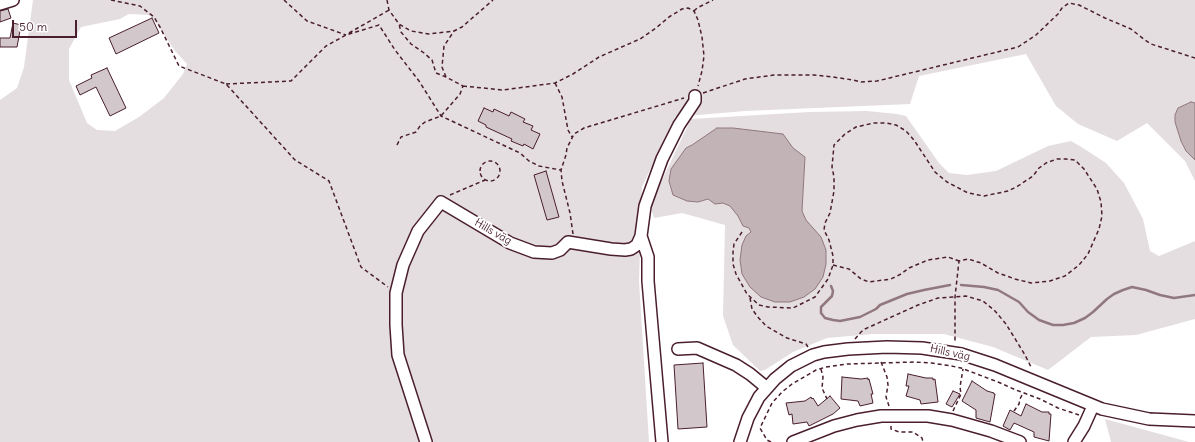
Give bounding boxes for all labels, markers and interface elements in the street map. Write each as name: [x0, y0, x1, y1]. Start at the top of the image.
scale bar: [14, 12, 79, 38]
text: 50 m: [19, 19, 47, 34]
street label: Hills väg: [472, 216, 514, 248]
street label: Hills väg: [929, 342, 971, 364]

